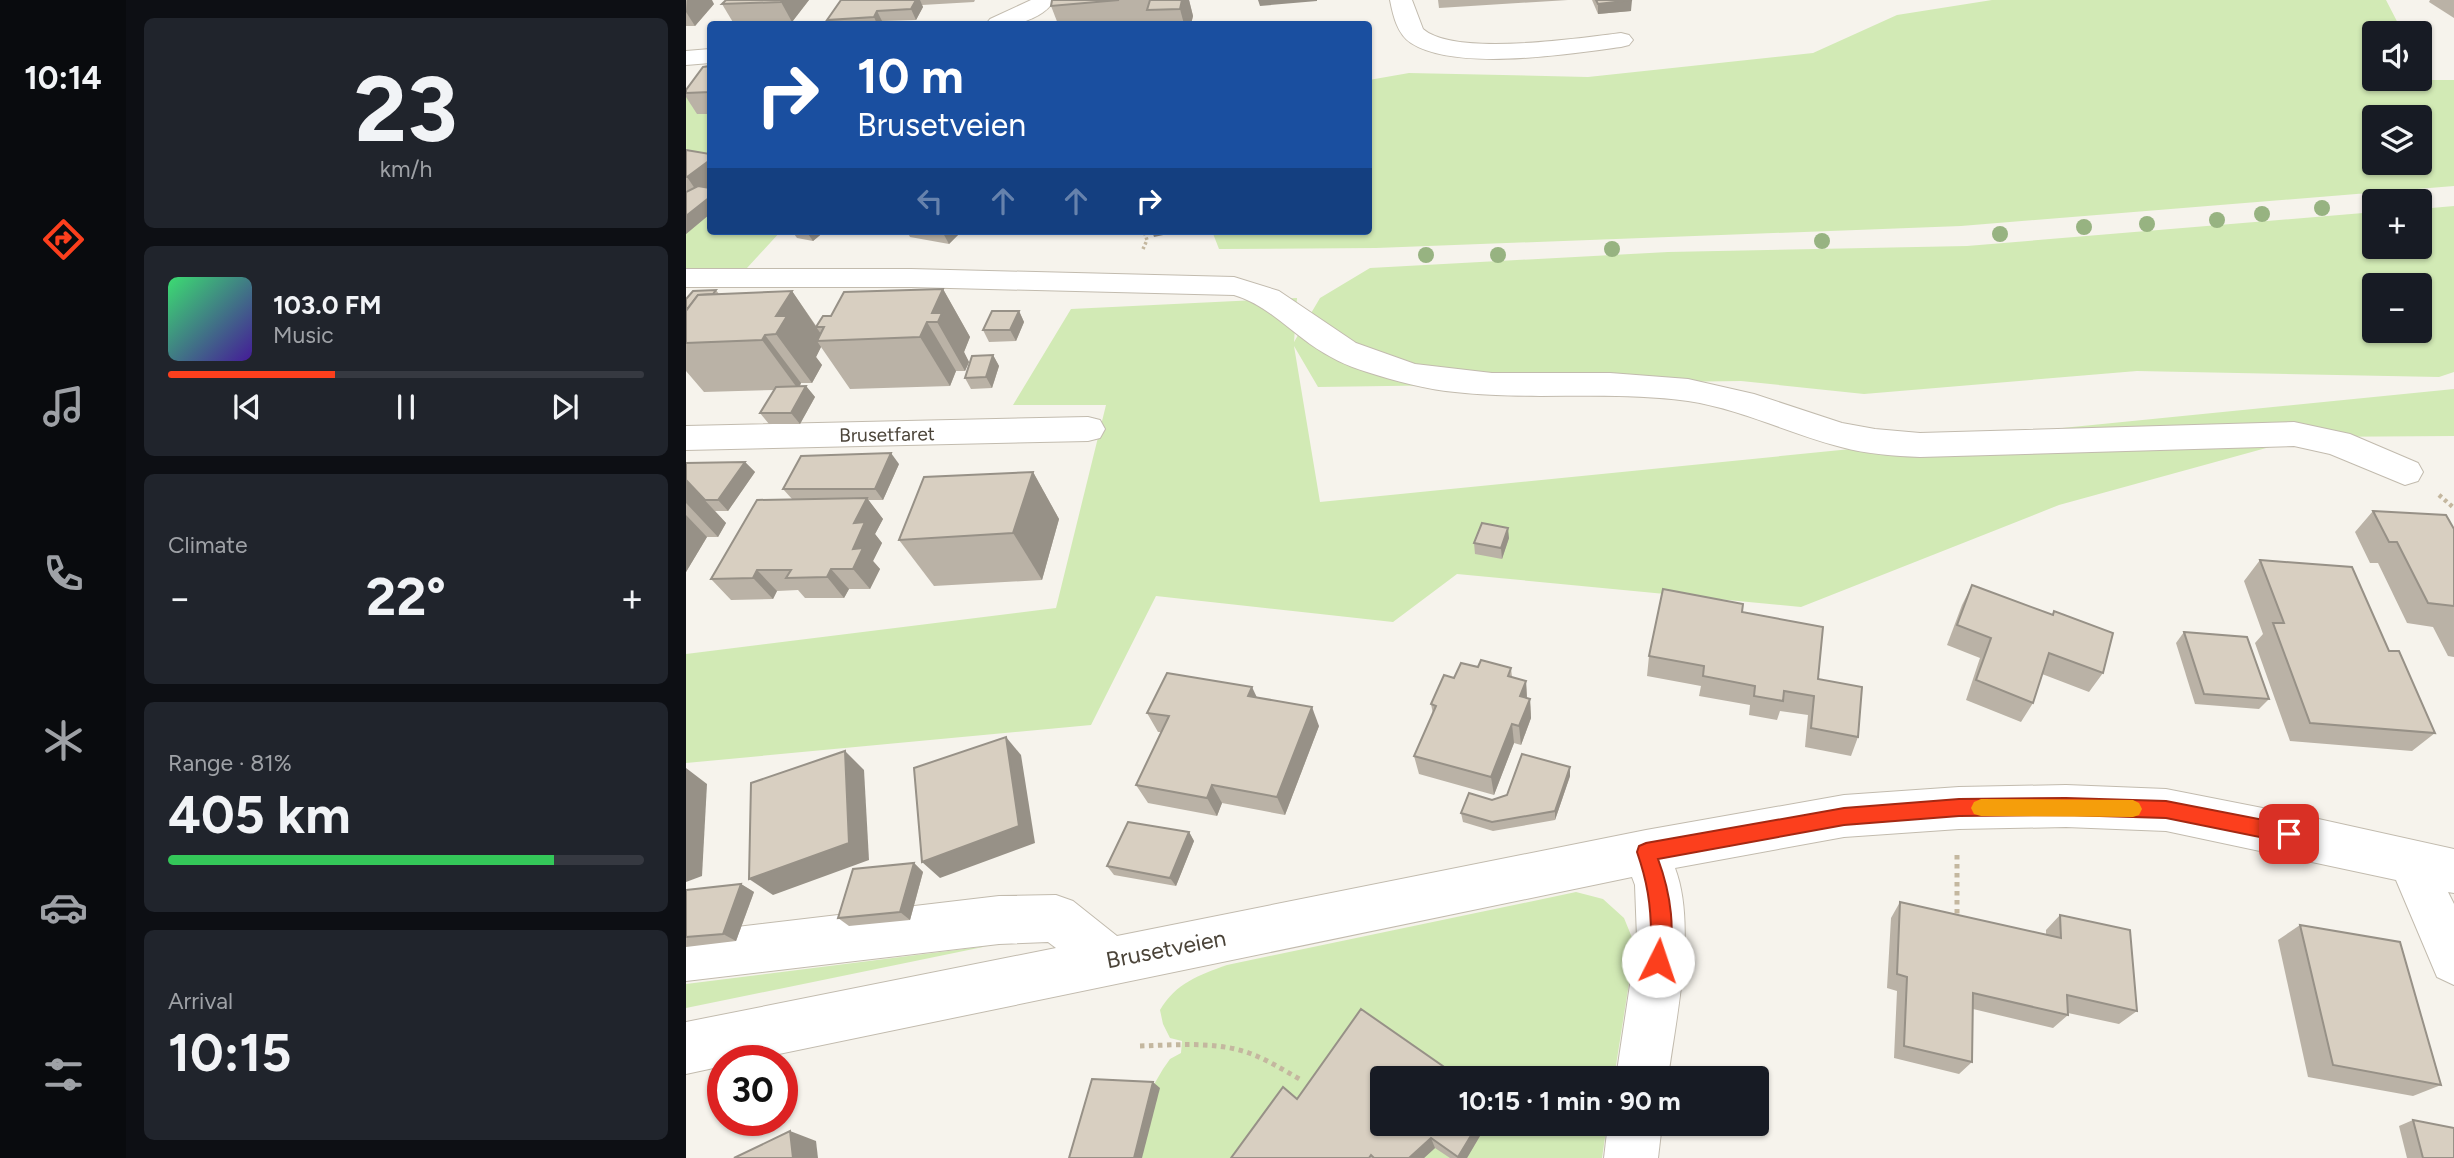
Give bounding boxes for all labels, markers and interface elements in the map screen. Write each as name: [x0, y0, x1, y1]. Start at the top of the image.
map controls: [2362, 21, 2432, 343]
button: sound: [2362, 21, 2432, 91]
text: 10 m: [857, 46, 964, 105]
icon: right: [742, 49, 833, 140]
text: 23: [354, 55, 458, 164]
text: 10:14: [24, 59, 102, 97]
button: layers: [2362, 105, 2432, 175]
text: Brusetveien: [857, 106, 1026, 144]
text: km/h: [380, 155, 432, 183]
icon: left: [911, 182, 949, 220]
icon: ahead: [984, 182, 1022, 220]
icon: ahead: [1057, 182, 1095, 220]
icon: right: [1130, 182, 1168, 220]
button: +: [2362, 189, 2432, 259]
icon: directions: [39, 215, 88, 264]
button: −: [2362, 273, 2432, 343]
text: 103.0 FM: [273, 289, 381, 321]
text: Music: [273, 321, 334, 349]
icon: music: [39, 382, 88, 431]
icon: previous: [228, 388, 266, 426]
icon: pause: [387, 388, 425, 426]
icon: next: [546, 388, 584, 426]
street label: Brusetfaret: [839, 422, 935, 447]
text: Climate: [168, 531, 247, 559]
icon: phone: [39, 549, 88, 598]
text: 22°: [366, 566, 446, 628]
text: −: [168, 575, 192, 621]
text: +: [620, 575, 644, 621]
icon: climate: [39, 716, 88, 765]
text: Range · 81%: [168, 749, 292, 777]
text: 405 km: [168, 784, 351, 846]
pin: [2259, 804, 2319, 864]
icon: arrive: [2270, 815, 2308, 853]
icon: car: [39, 883, 88, 932]
street label: Brusetveien: [1104, 924, 1228, 974]
position arrow: [1621, 924, 1695, 998]
text: Arrival: [168, 987, 233, 1015]
text: 10:15: [168, 1022, 291, 1084]
speed limit sign: 30: [707, 1045, 798, 1136]
icon: filters: [39, 1050, 88, 1099]
text: 10:15 · 1 min · 90 m: [1458, 1085, 1681, 1117]

